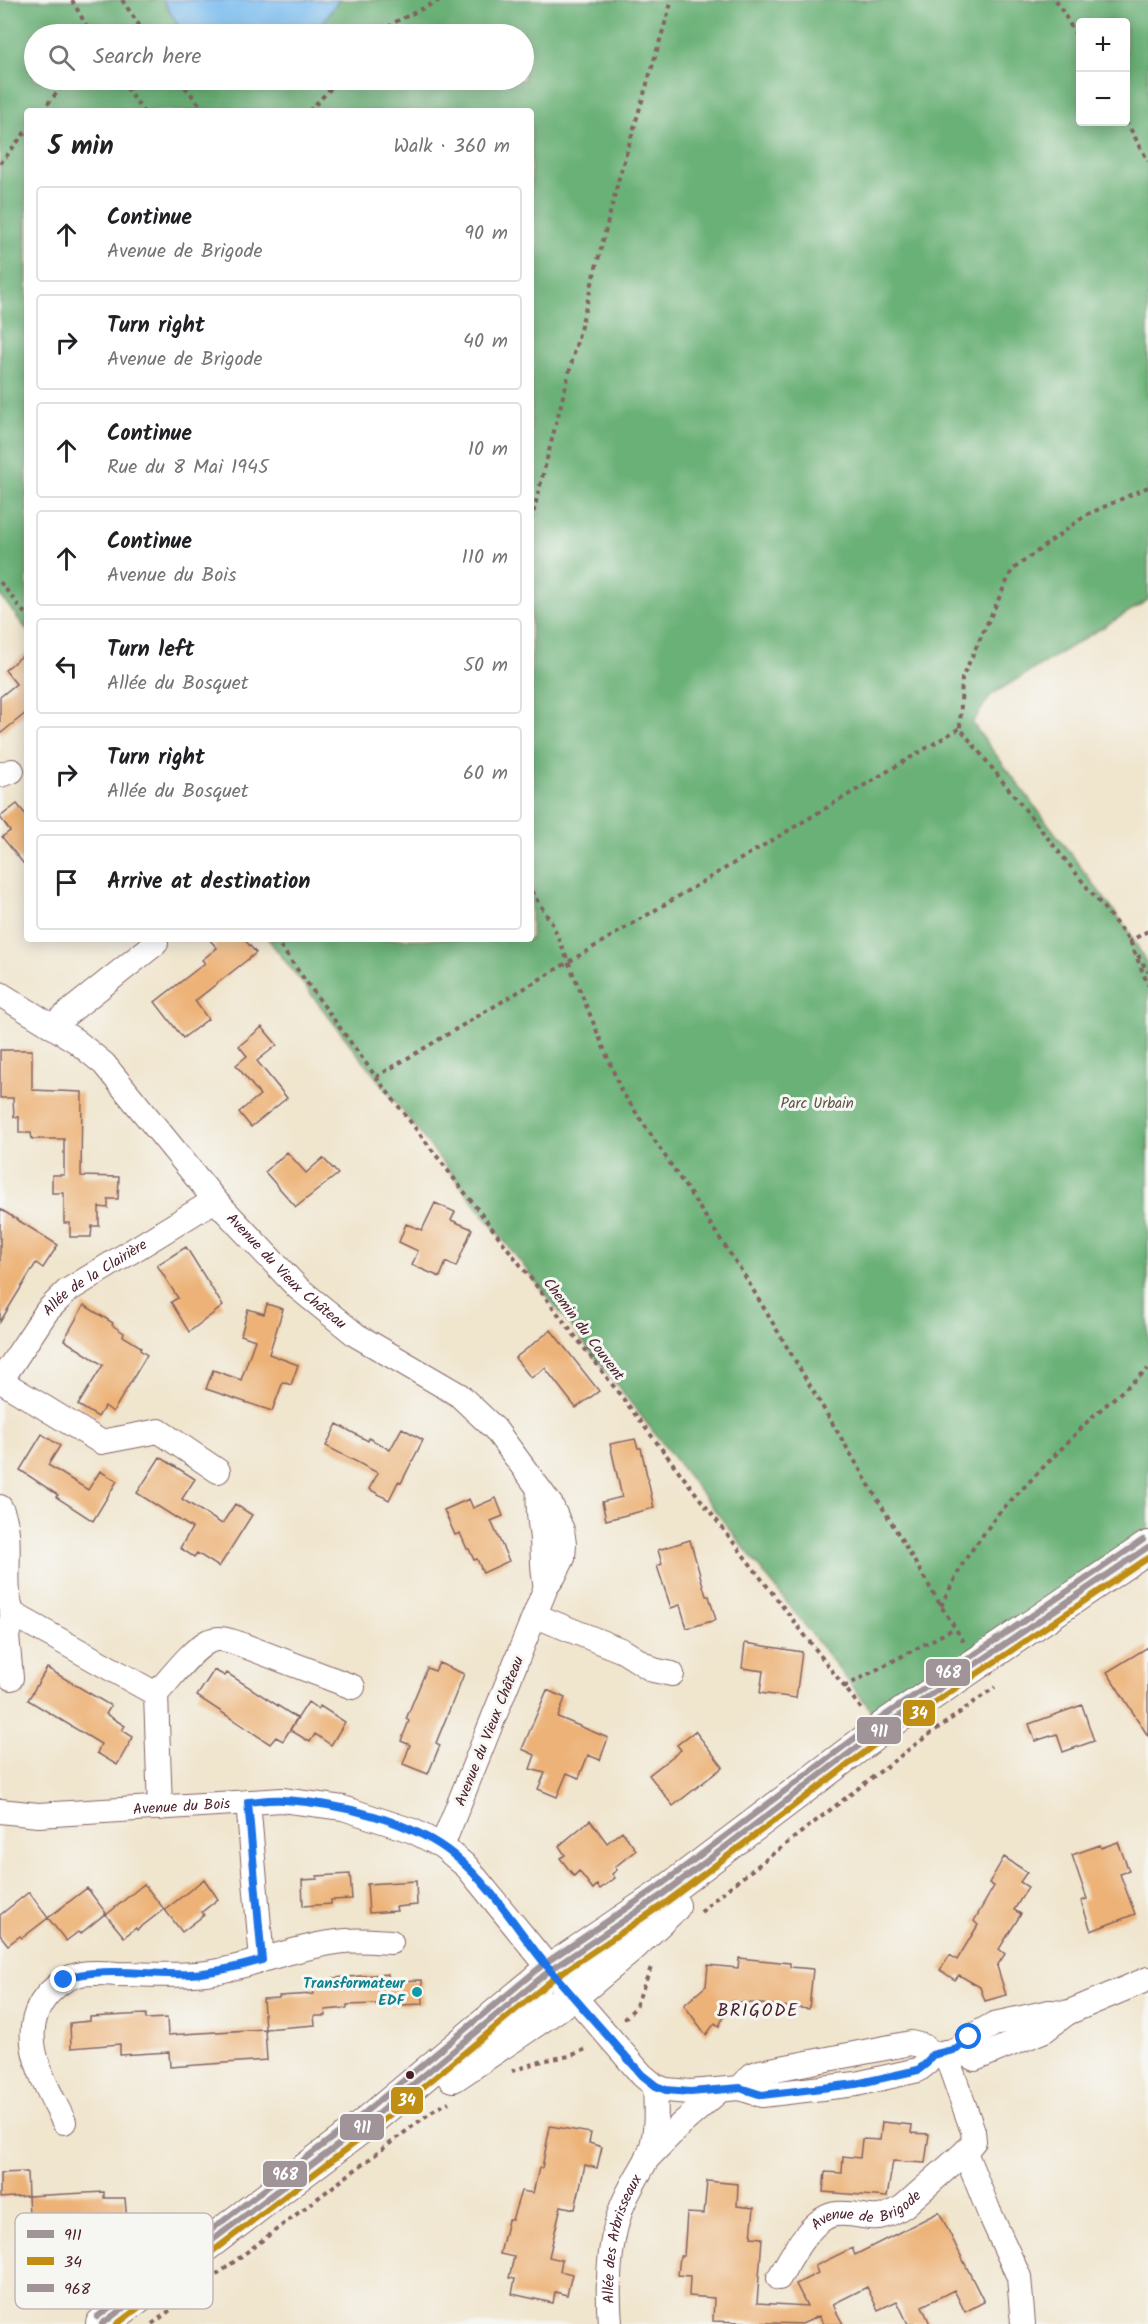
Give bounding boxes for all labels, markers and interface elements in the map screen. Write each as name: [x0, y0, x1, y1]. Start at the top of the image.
map controls: [1076, 18, 1130, 126]
button: +: [1076, 18, 1130, 72]
search box: [24, 24, 534, 90]
text: Search here: [93, 40, 201, 75]
icon: search: [45, 41, 78, 74]
button: −: [1076, 72, 1130, 126]
text: 5 min: [48, 126, 114, 168]
text: Walk · 360 m: [393, 131, 510, 163]
text: Continue: [107, 201, 192, 236]
icon: ahead: [50, 218, 83, 251]
text: 90 m: [464, 218, 508, 250]
text: Avenue de Brigode: [107, 236, 263, 268]
text: Turn right: [107, 309, 205, 344]
icon: right: [50, 326, 83, 359]
text: 40 m: [463, 326, 508, 358]
text: Avenue de Brigode: [107, 344, 263, 376]
text: Continue: [107, 417, 192, 452]
icon: ahead: [50, 434, 83, 467]
text: 10 m: [468, 434, 508, 466]
text: Rue du 8 Mai 1945: [107, 452, 269, 484]
text: Continue: [107, 525, 192, 560]
icon: ahead: [50, 542, 83, 575]
text: 110 m: [462, 542, 508, 574]
text: Avenue du Bois: [107, 560, 237, 592]
text: Turn left: [107, 633, 194, 668]
icon: left: [50, 650, 83, 683]
text: 50 m: [463, 650, 508, 682]
text: Allée du Bosquet: [107, 668, 249, 700]
text: Turn right: [107, 741, 205, 776]
icon: right: [50, 758, 83, 791]
text: 60 m: [463, 758, 508, 790]
text: Allée du Bosquet: [107, 776, 249, 808]
text: Arrive at destination: [107, 865, 310, 900]
icon: arrive: [50, 866, 83, 899]
park label: Parc Urbain: [780, 1092, 854, 1116]
street label: Avenue du Vieux Château: [220, 1208, 351, 1336]
street label: Allée de la Clairière: [37, 1233, 152, 1322]
street label: Chemin du Couvent: [536, 1273, 630, 1386]
street label: Avenue du Vieux Château: [449, 1653, 531, 1810]
line badge: 968: [925, 1658, 971, 1687]
text: 968: [935, 1661, 962, 1686]
line badge: 34: [902, 1699, 936, 1727]
text: 34: [909, 1702, 928, 1727]
line badge: 911: [856, 1716, 902, 1745]
text: 911: [870, 1720, 888, 1745]
street label: Avenue du Bois: [132, 1792, 231, 1822]
route end: [50, 1966, 76, 1992]
place label: Transformateur EDF: [303, 1972, 406, 2013]
marker: Transformateur EDF: [410, 1985, 424, 1999]
district label: BRIGODE: [717, 1997, 799, 2026]
route start: [955, 2023, 981, 2049]
unlabelled marker: [404, 2069, 416, 2081]
line badge: 34: [390, 2086, 424, 2115]
text: 34: [397, 2089, 416, 2114]
line badge: 911: [339, 2113, 385, 2141]
text: 911: [353, 2116, 371, 2141]
line badge: 968: [262, 2160, 308, 2188]
text: 968: [272, 2163, 299, 2188]
street label: Allée des Arbrisseaux: [598, 2170, 649, 2304]
street label: Avenue de Brigode: [806, 2185, 927, 2237]
legend: [15, 2213, 213, 2309]
text: 911: [64, 2223, 82, 2248]
text: 34: [64, 2250, 82, 2275]
text: 968: [64, 2277, 91, 2302]

